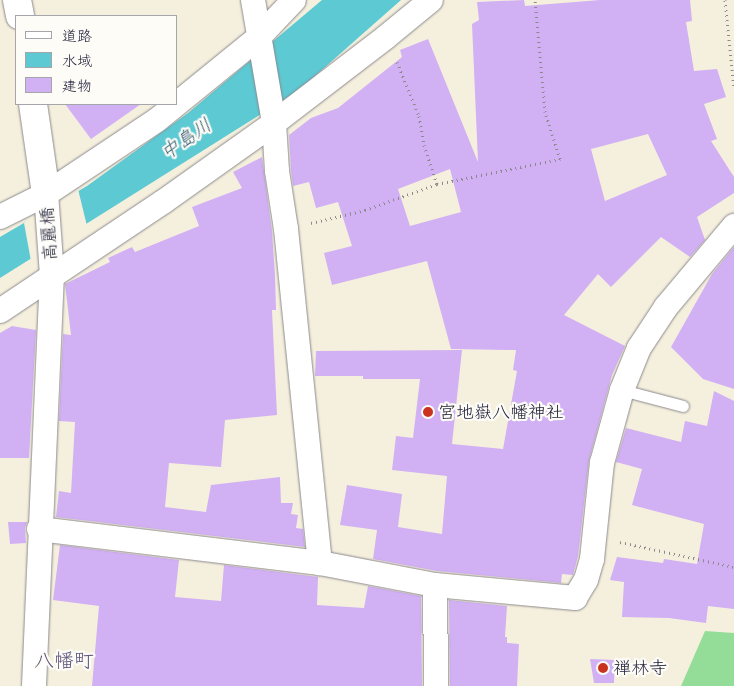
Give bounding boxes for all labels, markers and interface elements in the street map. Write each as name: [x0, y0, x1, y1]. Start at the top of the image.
legend: [15, 15, 178, 105]
text: 道路: [62, 27, 92, 45]
text: 水域: [62, 52, 92, 70]
text: 建物: [62, 77, 92, 95]
water label: 中島川: [156, 113, 216, 165]
street label: 高麗橋: [36, 206, 62, 262]
place label: 宮地嶽八幡神社: [438, 401, 564, 423]
marker: 宮地嶽八幡神社: [422, 406, 434, 418]
district label: 八幡町: [34, 648, 94, 672]
place label: 禅林寺: [613, 657, 667, 679]
marker: 禅林寺: [597, 662, 609, 674]

